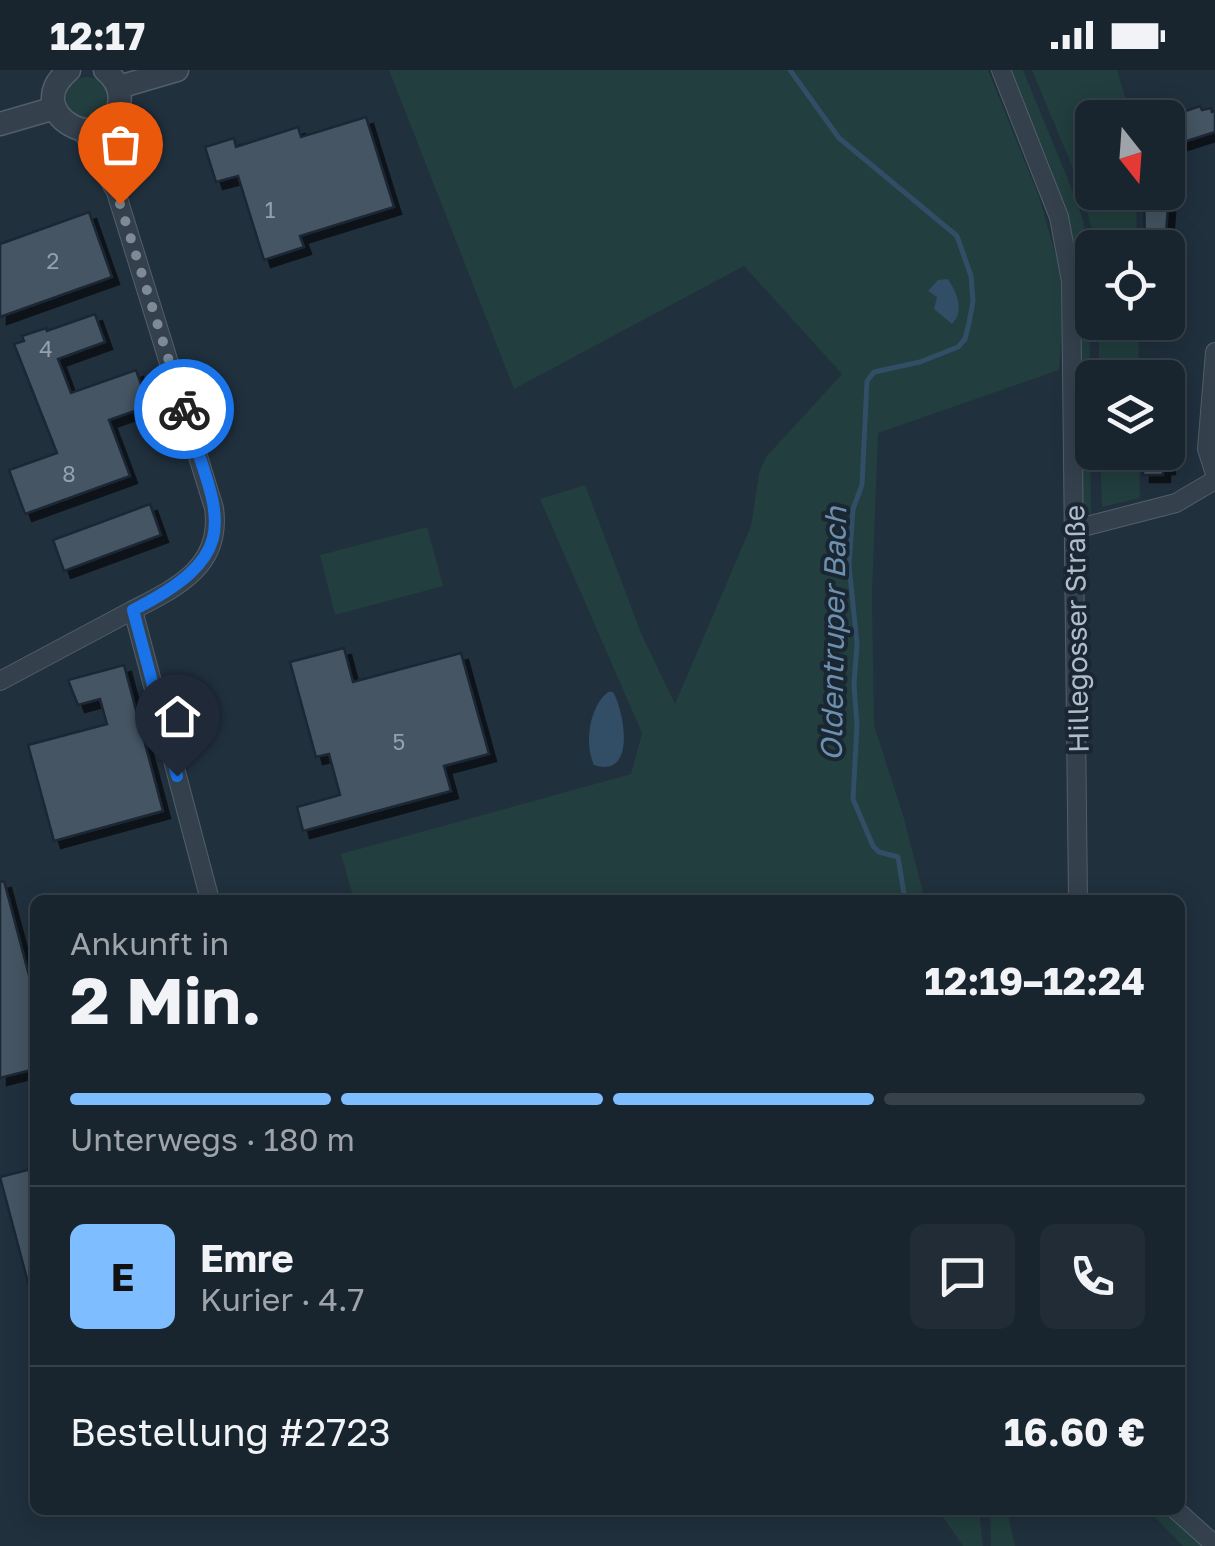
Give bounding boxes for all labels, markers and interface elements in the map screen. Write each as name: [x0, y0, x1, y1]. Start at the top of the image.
text: 12:17: [50, 13, 145, 58]
north arrow: [1075, 100, 1185, 210]
map controls: [1075, 100, 1185, 470]
pin: [78, 102, 163, 205]
icon: bag: [93, 117, 148, 172]
house number: 1: [265, 196, 276, 223]
button: locate: [1075, 230, 1185, 340]
house number: 2: [47, 247, 59, 274]
house number: 4: [39, 335, 53, 362]
courier: [134, 359, 234, 459]
button: layers: [1075, 360, 1185, 470]
icon: bike: [157, 382, 212, 437]
house number: 8: [62, 460, 76, 487]
water label: Oldentruper Bach: [813, 505, 853, 761]
street label: Hillegosser Straße: [1057, 505, 1095, 753]
pin: [135, 674, 220, 777]
icon: home: [150, 689, 205, 744]
house number: 5: [393, 728, 405, 755]
text: Ankunft in: [70, 924, 229, 962]
text: 12:19–12:24: [924, 958, 1145, 1003]
text: 2 Min.: [70, 960, 262, 1038]
text: Unterwegs · 180 m: [70, 1120, 355, 1158]
button: chat: [910, 1224, 1015, 1329]
button: phone: [1040, 1224, 1145, 1329]
text: Emre: [200, 1235, 294, 1280]
text: E: [111, 1254, 134, 1299]
text: Kurier · 4.7: [200, 1280, 365, 1318]
text: Bestellung #2723: [70, 1409, 391, 1454]
text: 16.60 €: [1004, 1409, 1145, 1454]

